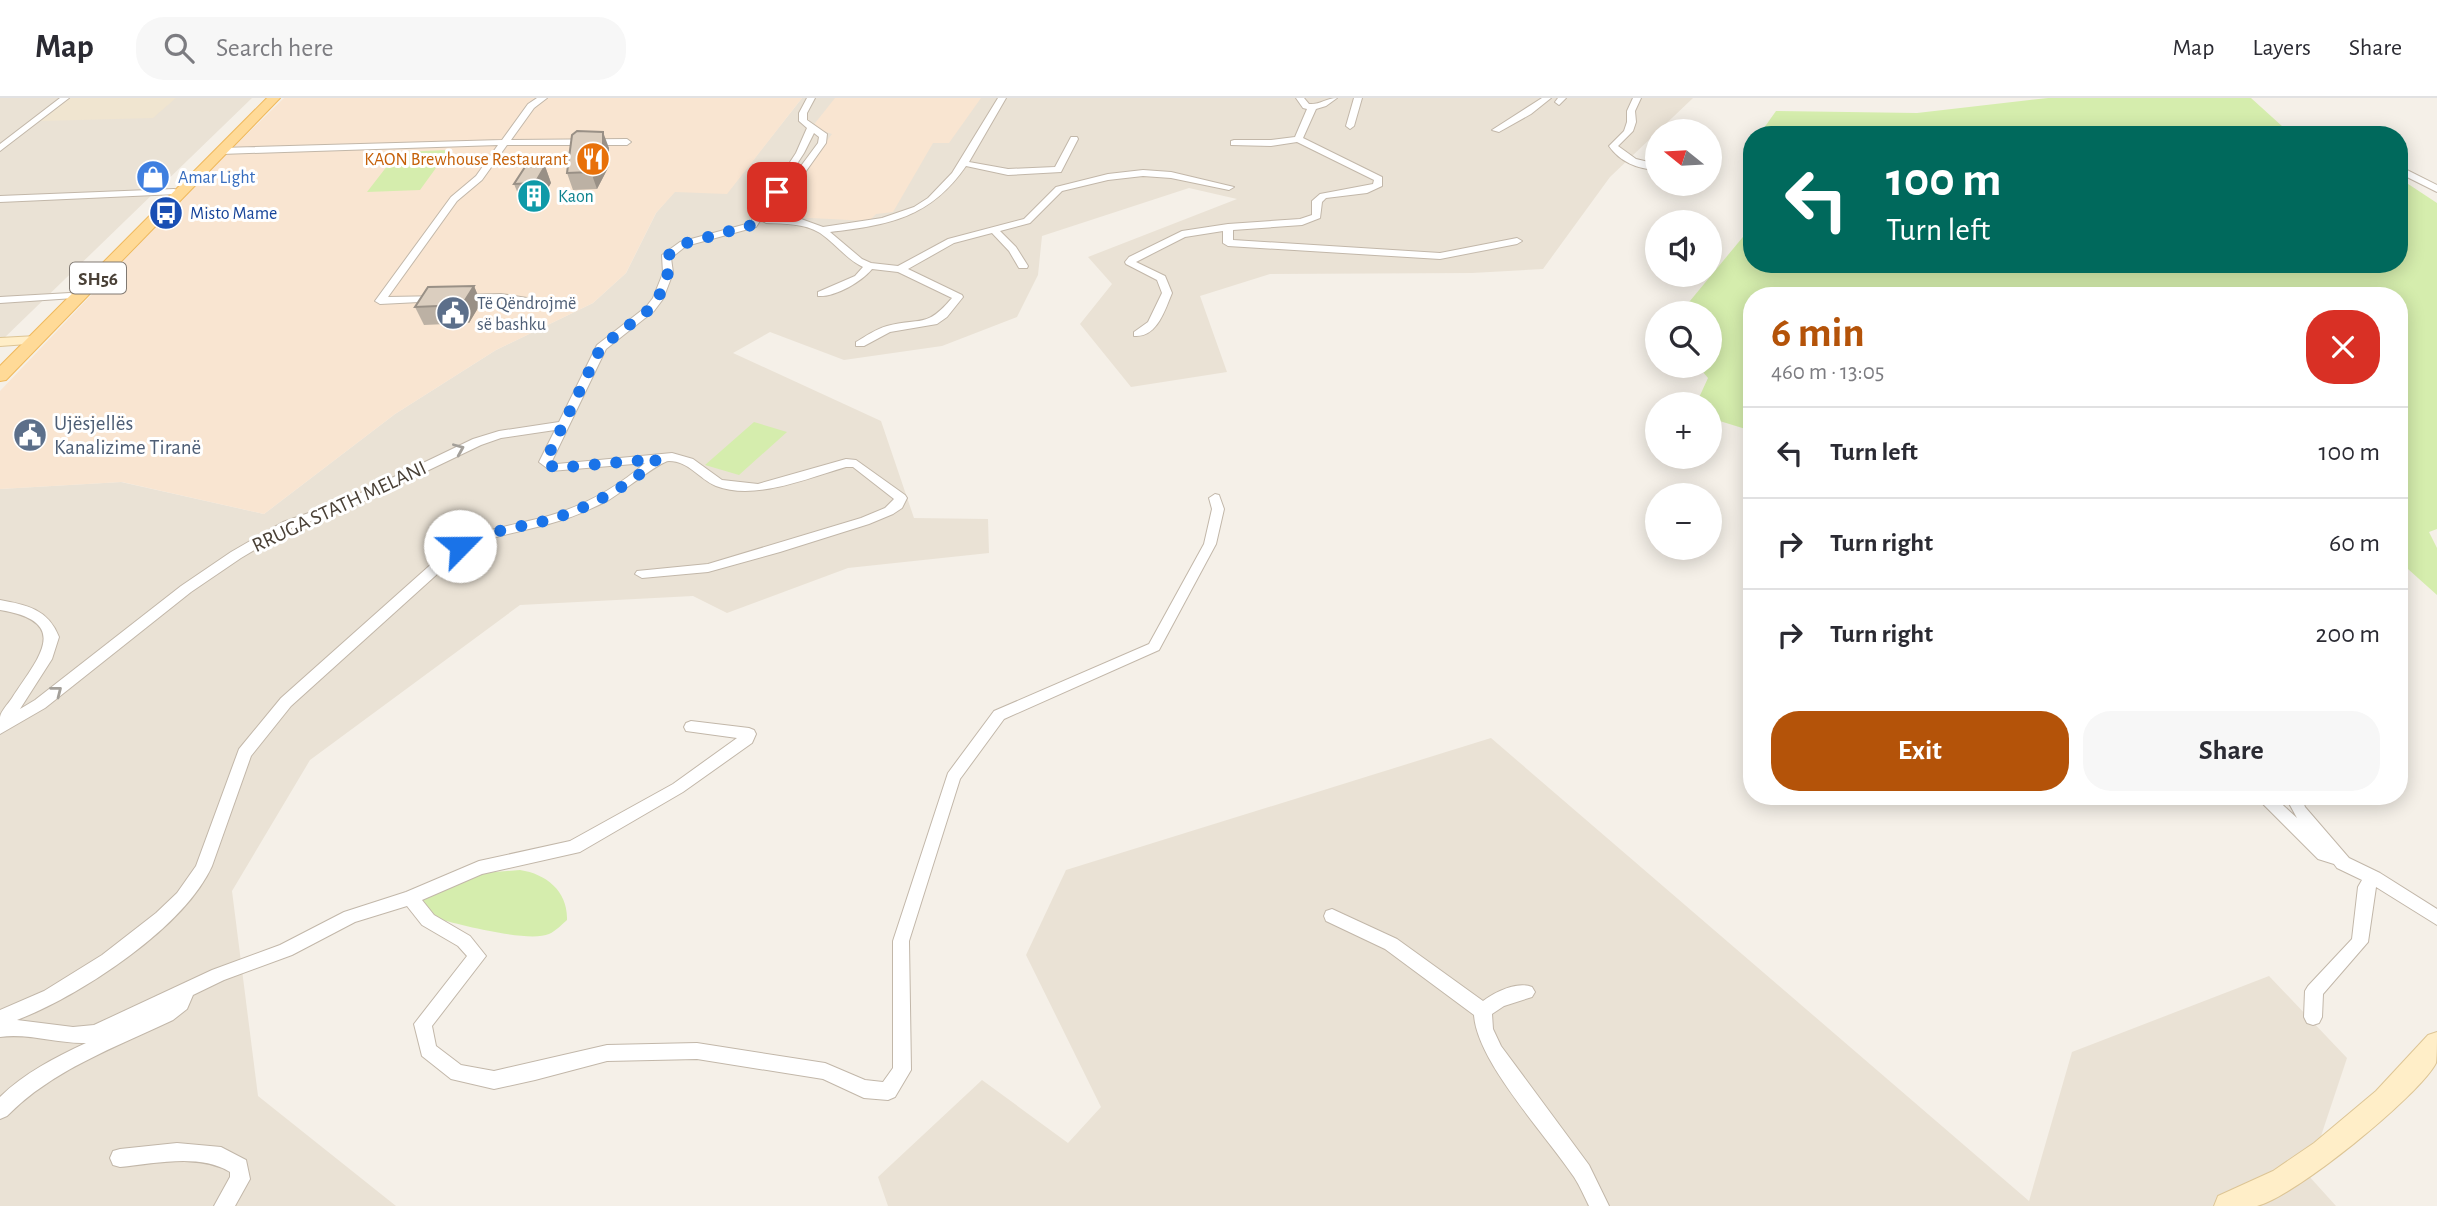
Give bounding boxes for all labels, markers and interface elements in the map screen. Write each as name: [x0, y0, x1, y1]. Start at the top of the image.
search box: [136, 17, 626, 80]
icon: search: [160, 29, 198, 67]
text: Map: [35, 31, 94, 64]
text: Search here: [216, 35, 334, 61]
text: Map: [2172, 36, 2214, 60]
text: Layers: [2252, 36, 2311, 60]
text: Share: [2349, 36, 2402, 60]
north arrow: [1645, 119, 1722, 196]
map controls: [1645, 119, 1722, 560]
restaurant icon: KAON Brewhouse Restaurant: [574, 140, 612, 178]
place label: KAON Brewhouse Restaurant: [364, 151, 568, 169]
icon: left: [1771, 154, 1862, 245]
text: 100 m: [1886, 156, 2002, 205]
shop icon: Amar Light: [134, 158, 172, 196]
pin: [747, 162, 807, 222]
place label: Amar Light: [178, 169, 256, 187]
icon: arrive: [758, 173, 796, 211]
building icon: Kaon: [515, 177, 553, 215]
place label: Kaon: [558, 188, 594, 206]
bus stop icon: Misto Mame: [147, 194, 185, 232]
place label: Misto Mame: [190, 205, 277, 223]
button: sound: [1645, 210, 1722, 287]
text: Turn left: [1886, 214, 1990, 246]
road number: SH56: [70, 262, 126, 294]
public building icon: Të Qëndrojmë së bashku: [434, 294, 472, 332]
place label: Të Qëndrojmë së bashku: [477, 295, 576, 334]
button: search: [1645, 301, 1722, 378]
button: close: [2306, 310, 2380, 384]
text: 6 min: [1771, 312, 1865, 354]
text: 460 m · 13:05: [1771, 361, 1884, 384]
button: +: [1645, 392, 1722, 469]
place label: Ujësjellës Kanalizime Tiranë: [54, 413, 201, 458]
public building icon: Ujësjellës Kanalizime Tiranë: [11, 416, 49, 454]
icon: left: [1771, 434, 1809, 472]
text: Turn left: [1830, 439, 1918, 465]
text: 100 m: [2319, 439, 2380, 465]
one-way arrow: [452, 444, 464, 458]
street label: RRUGA STATH MELANI: [249, 457, 430, 556]
button: −: [1645, 483, 1722, 560]
position arrow: [423, 509, 497, 583]
icon: right: [1771, 525, 1809, 563]
text: Turn right: [1830, 530, 1933, 556]
text: 60 m: [2329, 530, 2380, 556]
icon: right: [1771, 616, 1809, 654]
text: Turn right: [1830, 621, 1933, 647]
text: 200 m: [2316, 621, 2380, 647]
one-way arrow: [49, 687, 62, 700]
button: Exit: [1771, 711, 2069, 791]
button: Share: [2083, 711, 2380, 791]

